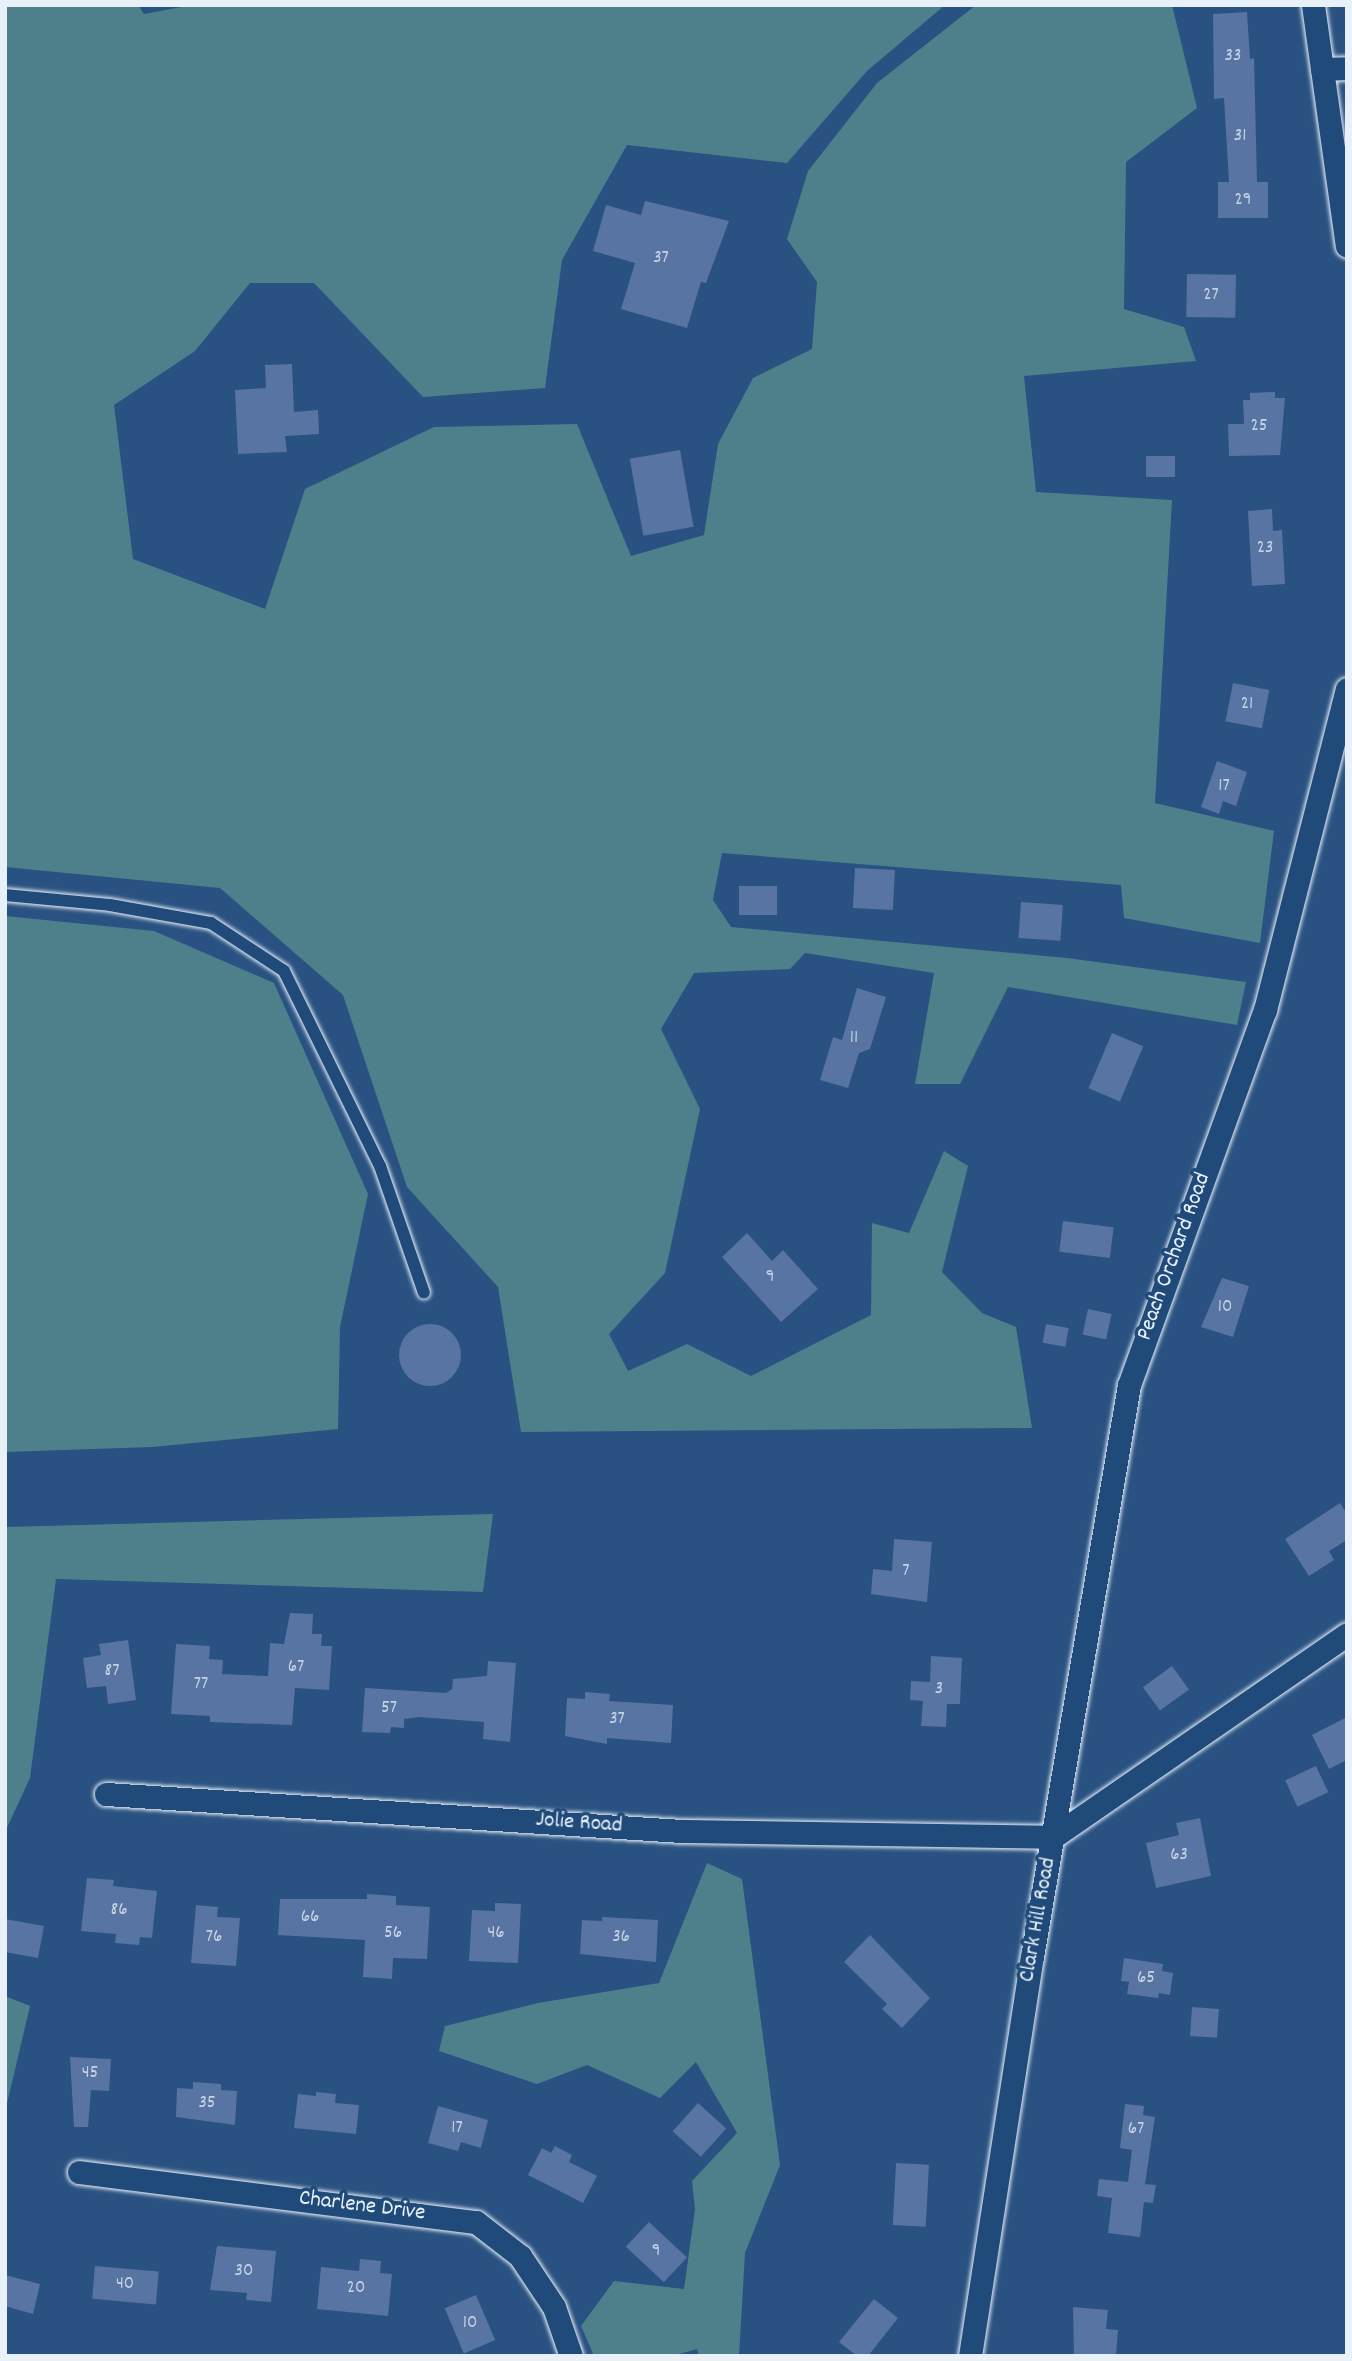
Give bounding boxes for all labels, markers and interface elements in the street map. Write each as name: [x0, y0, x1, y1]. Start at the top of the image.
house number: 33: [1225, 46, 1241, 68]
house number: 31: [1234, 126, 1246, 148]
house number: 29: [1234, 190, 1252, 212]
house number: 37: [653, 248, 669, 270]
house number: 27: [1203, 285, 1219, 307]
house number: 25: [1250, 416, 1268, 438]
house number: 23: [1257, 538, 1273, 560]
house number: 21: [1241, 694, 1253, 716]
house number: 17: [1218, 776, 1230, 798]
house number: 11: [850, 1028, 858, 1050]
street label: Peach Orchard Road: [1132, 1169, 1218, 1345]
house number: 9: [766, 1267, 774, 1289]
house number: 10: [1218, 1297, 1232, 1319]
house number: 7: [902, 1561, 910, 1583]
house number: 67: [288, 1657, 304, 1679]
house number: 87: [105, 1661, 119, 1683]
house number: 77: [194, 1674, 208, 1696]
house number: 3: [935, 1679, 943, 1701]
house number: 57: [381, 1698, 397, 1720]
house number: 37: [609, 1709, 625, 1731]
street label: Jolie Road: [535, 1807, 623, 1841]
house number: 63: [1170, 1845, 1188, 1867]
street label: Clark Hill Road: [1014, 1856, 1064, 1984]
house number: 86: [111, 1900, 127, 1922]
house number: 66: [301, 1907, 319, 1929]
house number: 56: [384, 1923, 402, 1945]
house number: 46: [487, 1923, 505, 1945]
house number: 76: [206, 1927, 222, 1949]
house number: 36: [612, 1927, 630, 1949]
house number: 65: [1137, 1968, 1155, 1990]
house number: 45: [82, 2063, 98, 2085]
house number: 35: [198, 2093, 216, 2115]
house number: 17: [451, 2118, 463, 2140]
house number: 67: [1128, 2119, 1144, 2141]
street label: Charlene Drive: [297, 2186, 427, 2228]
house number: 9: [652, 2241, 660, 2263]
house number: 30: [235, 2261, 253, 2283]
house number: 40: [116, 2274, 134, 2296]
house number: 20: [347, 2278, 365, 2300]
house number: 10: [463, 2313, 477, 2335]

